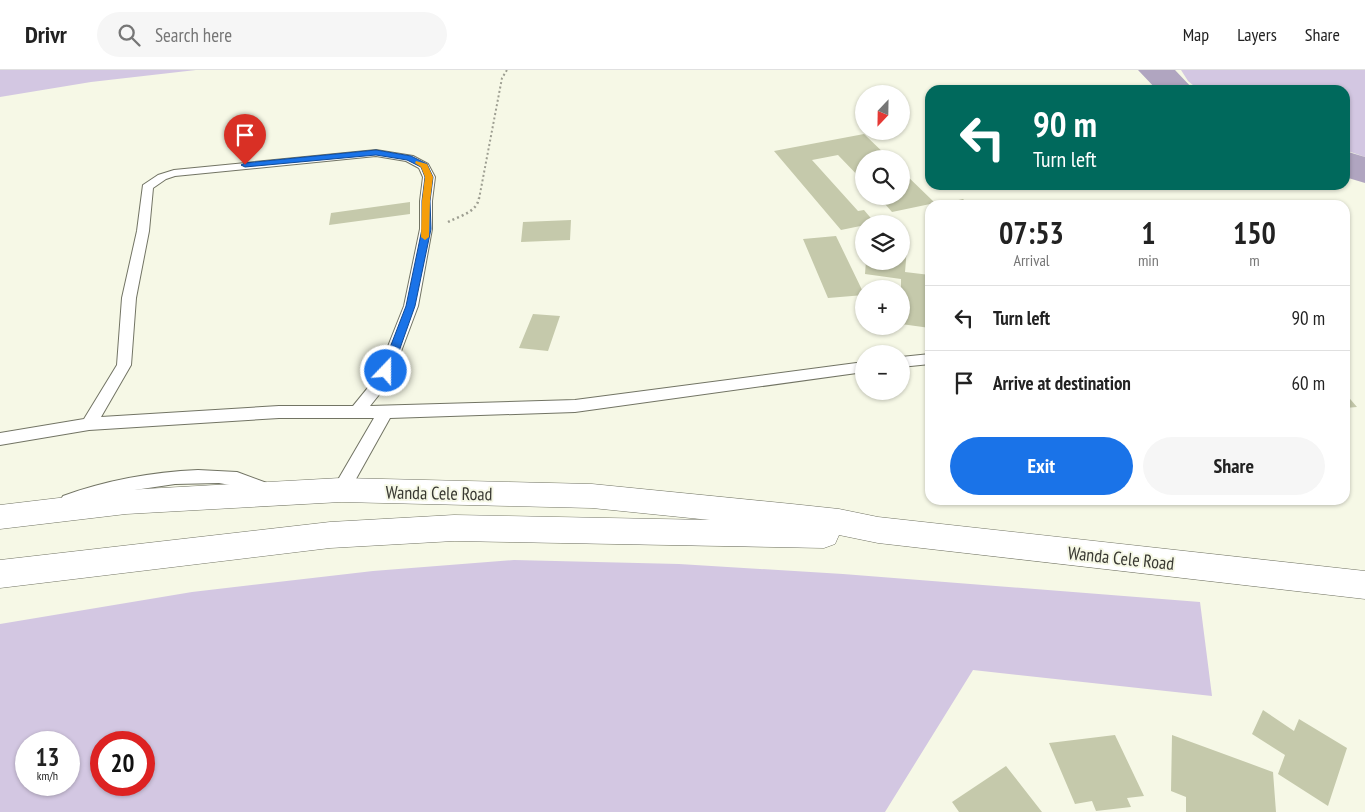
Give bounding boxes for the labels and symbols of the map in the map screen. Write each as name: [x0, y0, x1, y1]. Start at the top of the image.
north arrow: [855, 85, 910, 140]
pin: [224, 114, 266, 165]
position arrow: [359, 344, 411, 396]
street label: Wanda Cele Road: [385, 481, 493, 505]
street label: Wanda Cele Road: [1067, 541, 1175, 575]
speed limit sign: 20: [90, 731, 155, 796]

